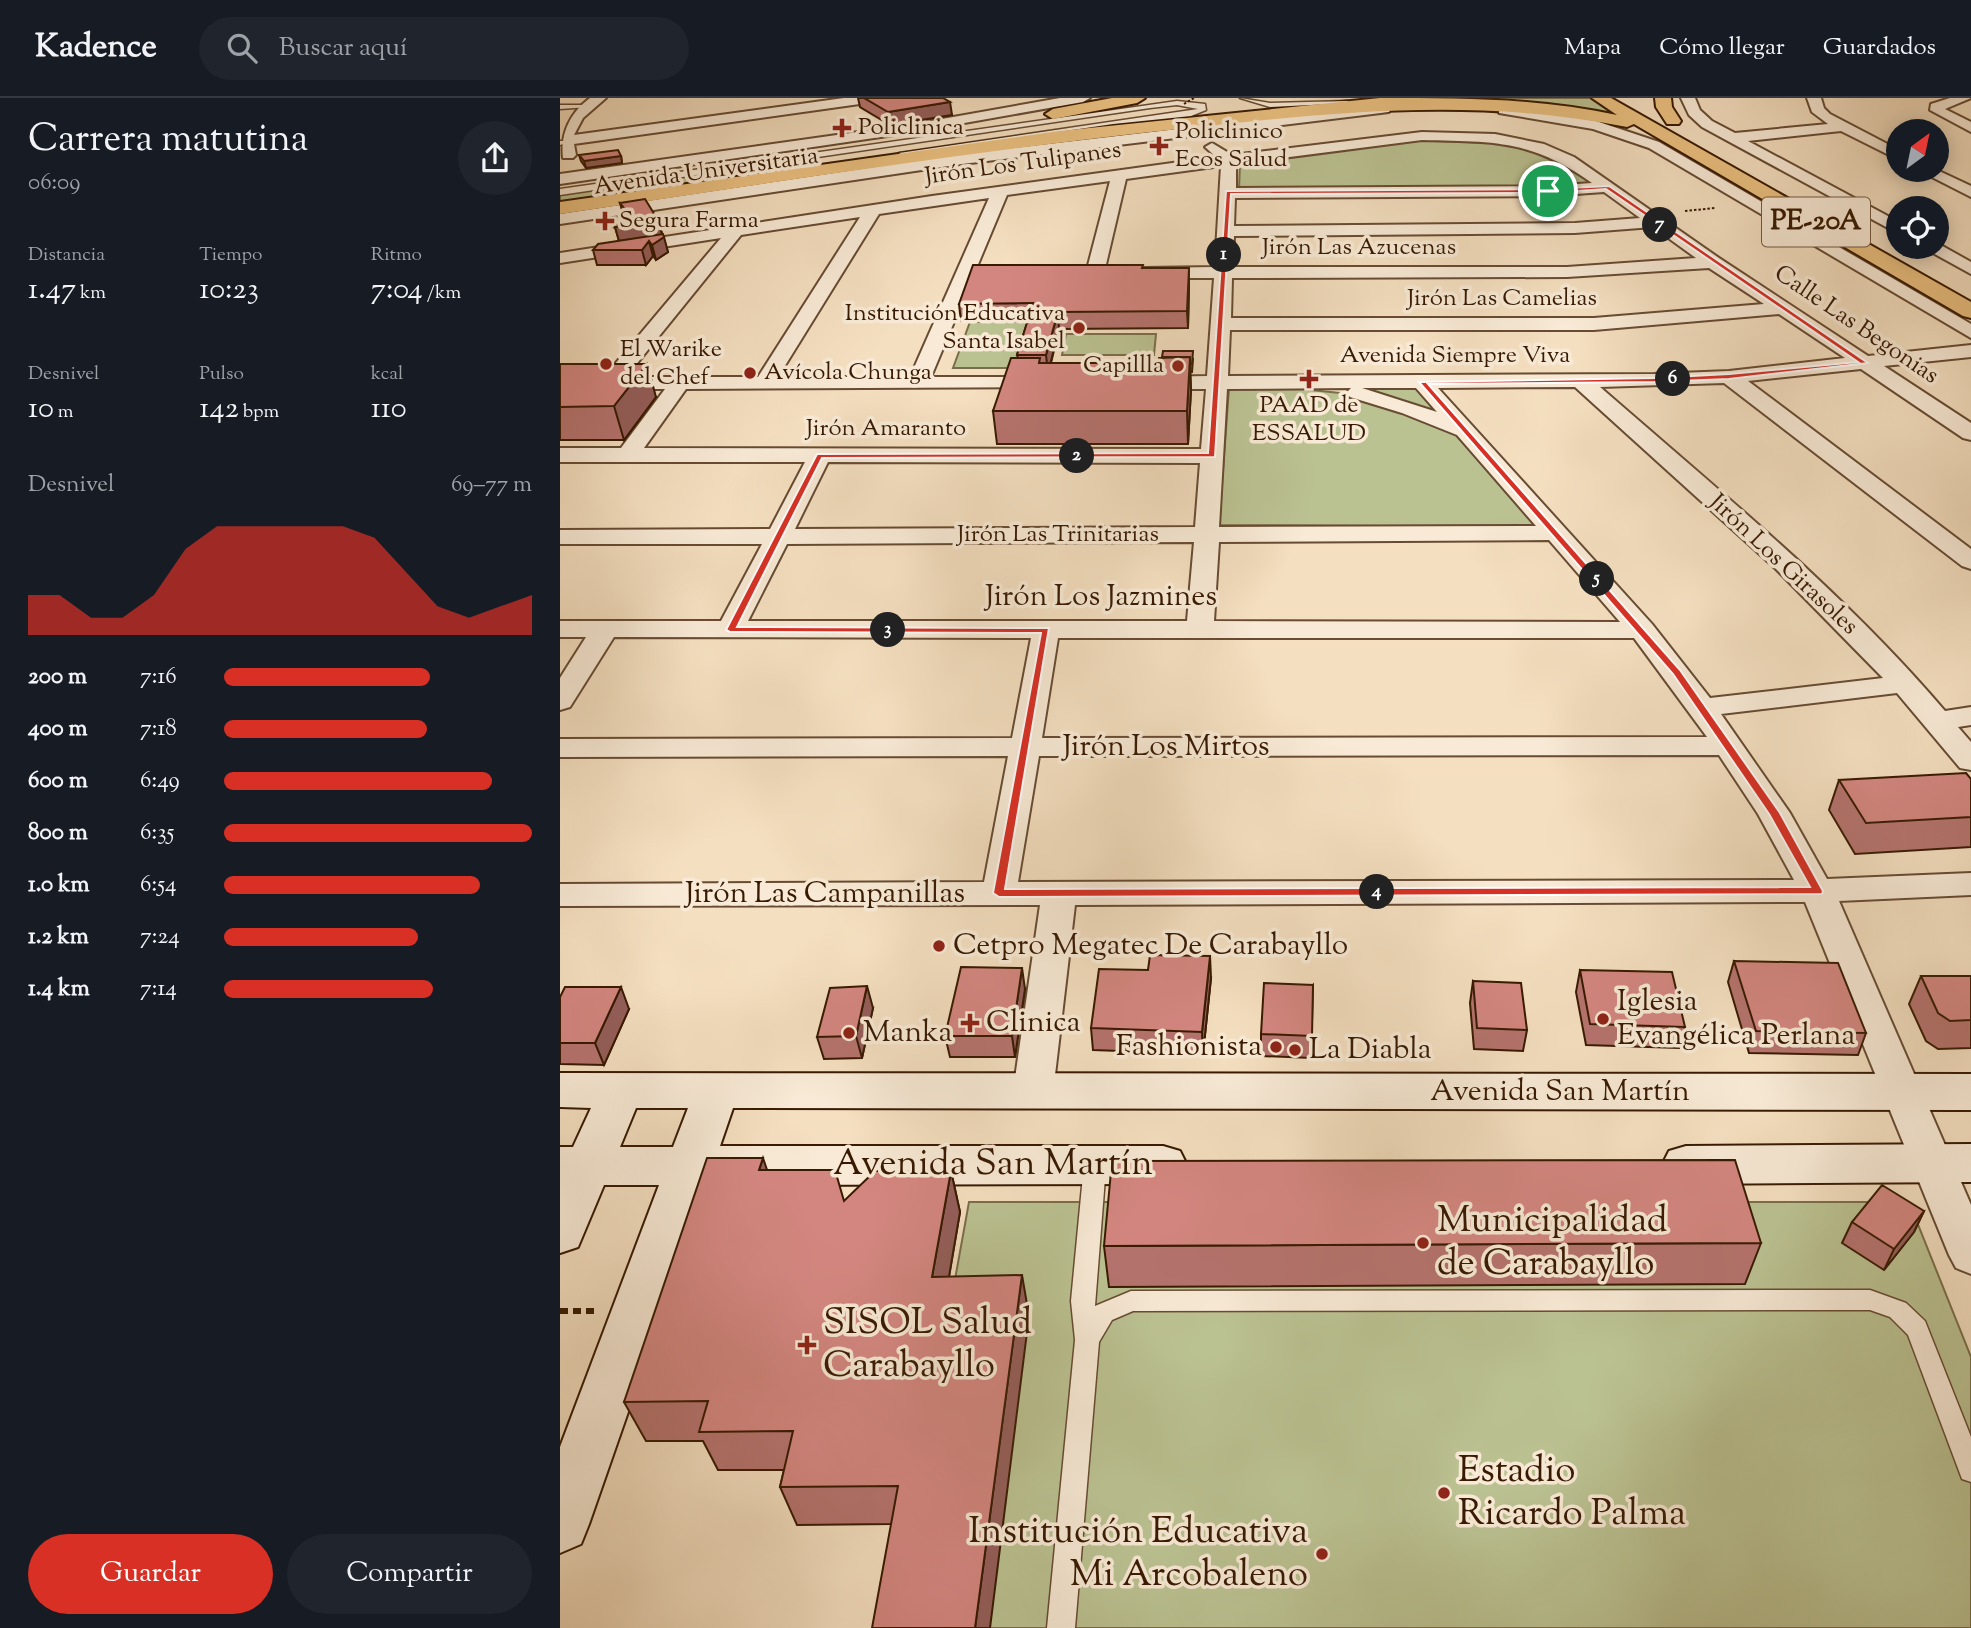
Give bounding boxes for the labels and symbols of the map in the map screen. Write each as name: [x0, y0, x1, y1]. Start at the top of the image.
place label: Policlinica: [858, 111, 964, 145]
place label: Policlinico Ecos Salud: [1175, 115, 1288, 177]
marker: Policlinica: [832, 118, 852, 138]
north arrow: [1886, 119, 1950, 182]
street label: Jirón Los Tulipanes: [921, 133, 1123, 195]
marker: Policlinico Ecos Salud: [1149, 136, 1169, 156]
street label: Avenida Universitaria: [592, 139, 820, 205]
pin: [1518, 161, 1578, 221]
road number: PE-20A: [1762, 198, 1870, 246]
place label: Segura Farma: [619, 204, 759, 238]
pin: 7: [1642, 208, 1678, 242]
marker: Segura Farma: [597, 213, 613, 229]
street label: Jirón Las Azucenas: [1260, 231, 1456, 265]
pin: 1: [1206, 238, 1242, 272]
street label: Calle Las Begonias: [1767, 257, 1945, 393]
street label: Jirón Las Camelias: [1405, 282, 1597, 316]
place label: Institución Educativa Santa Isabel: [845, 297, 1065, 359]
marker: Institución Educativa Santa Isabel: [1071, 320, 1087, 336]
place label: El Warike del Chef: [620, 333, 722, 395]
street label: Avenida Siempre Viva: [1340, 339, 1570, 373]
place label: Capillla: [1083, 349, 1164, 383]
marker: El Warike del Chef: [598, 356, 614, 372]
place label: Avícola Chunga: [764, 356, 932, 390]
marker: Capillla: [1170, 358, 1186, 374]
pin: 6: [1656, 362, 1690, 396]
marker: Avícola Chunga: [742, 365, 758, 381]
marker: PAAD de ESSALUD: [1299, 369, 1319, 389]
place label: PAAD de ESSALUD: [1252, 389, 1366, 451]
street label: Jirón Amaranto: [804, 412, 966, 446]
pin: 2: [1060, 438, 1094, 474]
street label: Jirón Los Girasoles: [1699, 485, 1865, 643]
street label: Jirón Las Trinitarias: [955, 518, 1159, 552]
pin: 5: [1580, 561, 1614, 596]
street label: Jirón Los Jazmines: [983, 576, 1217, 619]
pin: 3: [870, 612, 906, 648]
street label: Jirón Los Mirtos: [1060, 726, 1270, 769]
street label: Jirón Las Campanillas: [683, 873, 965, 916]
pin: 4: [1360, 874, 1394, 910]
place label: Cetpro Megatec De Carabayllo: [953, 925, 1348, 968]
marker: Cetpro Megatec De Carabayllo: [931, 938, 947, 954]
place label: Iglesia Evangélica Perlana: [1617, 981, 1856, 1058]
place label: Clinica: [986, 1002, 1081, 1045]
marker: Iglesia Evangélica Perlana: [1595, 1011, 1611, 1027]
place label: Manka: [863, 1012, 952, 1055]
marker: Clinica: [960, 1013, 980, 1033]
marker: Manka: [841, 1025, 857, 1041]
place label: Fashionista: [1116, 1026, 1262, 1069]
place label: La Diabla: [1309, 1029, 1432, 1072]
marker: Fashionista: [1268, 1039, 1284, 1055]
marker: La Diabla: [1287, 1042, 1303, 1058]
street label: Avenida San Martín: [1430, 1071, 1690, 1114]
street label: Avenida San Martín: [833, 1138, 1153, 1192]
place label: Municipalidad de Carabayllo: [1437, 1195, 1668, 1292]
marker: Municipalidad de Carabayllo: [1415, 1235, 1431, 1251]
place label: SISOL Salud Carabayllo: [823, 1297, 1032, 1394]
marker: SISOL Salud Carabayllo: [797, 1335, 817, 1355]
place label: Estadio Ricardo Palma: [1458, 1445, 1686, 1542]
marker: Estadio Ricardo Palma: [1436, 1485, 1452, 1501]
place label: Institución Educativa Mi Arcobaleno: [968, 1506, 1308, 1603]
marker: Institución Educativa Mi Arcobaleno: [1314, 1546, 1330, 1562]

